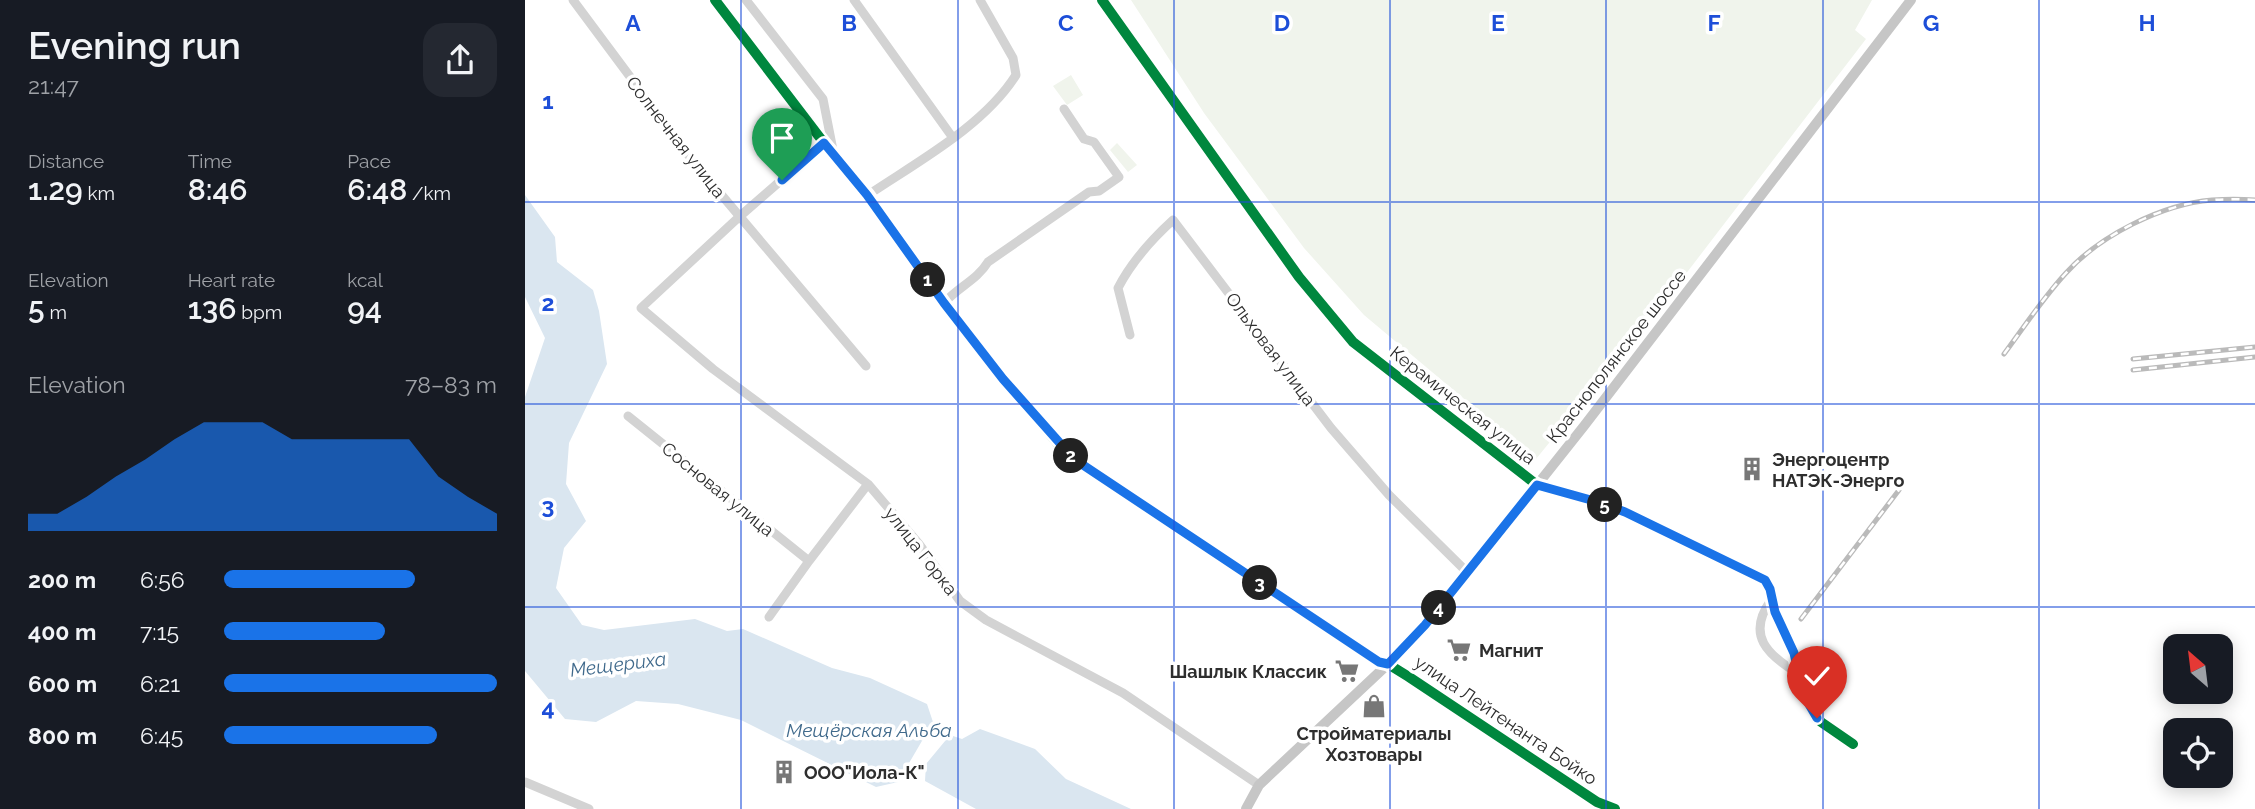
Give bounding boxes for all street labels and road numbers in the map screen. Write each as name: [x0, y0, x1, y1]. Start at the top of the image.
street label: Солнечная улица: [622, 72, 730, 202]
street label: Краснополянское шоссе: [1542, 265, 1690, 447]
street label: Ольховая улица: [1222, 288, 1320, 410]
street label: Керамическая улица: [1386, 342, 1540, 468]
street label: Сосновая улица: [658, 437, 778, 541]
street label: улица Горка: [880, 503, 962, 599]
street label: улица Лейтенанта Бойко: [1411, 651, 1601, 789]

